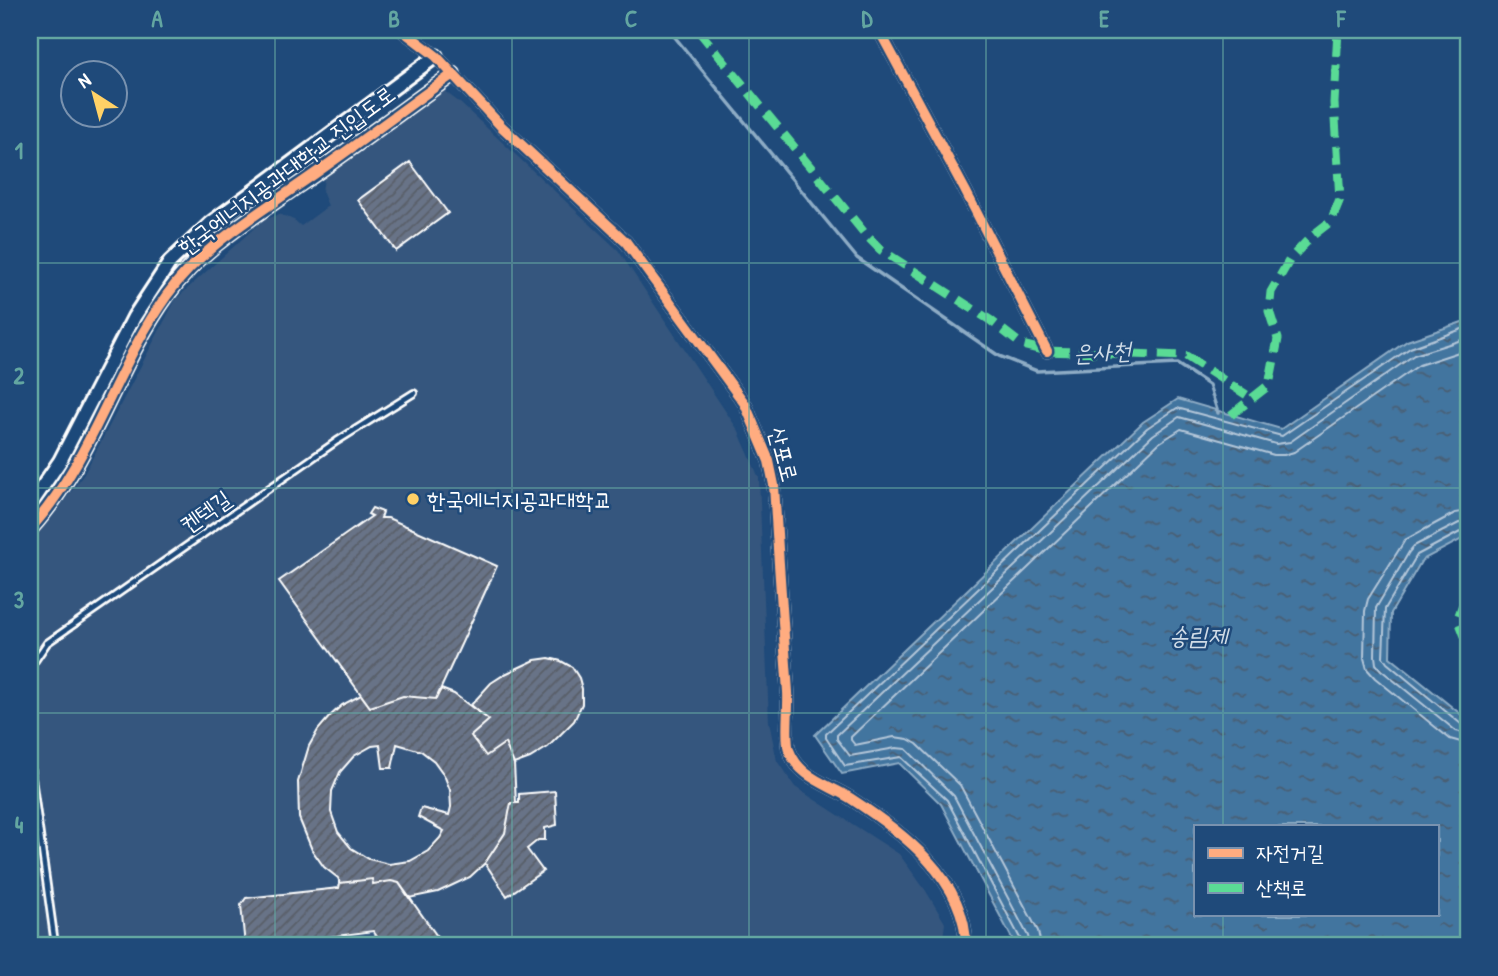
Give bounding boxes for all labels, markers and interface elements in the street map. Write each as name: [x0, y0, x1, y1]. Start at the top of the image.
text: A: [151, 3, 163, 34]
text: B: [388, 3, 400, 34]
text: C: [625, 3, 637, 34]
text: D: [862, 3, 874, 34]
text: E: [1099, 3, 1110, 34]
text: F: [1336, 3, 1347, 34]
north arrow: [60, 60, 130, 130]
text: N: [72, 67, 96, 94]
street label: 한국에너지공과대학교 진입도로: [171, 78, 401, 262]
text: 1: [15, 135, 23, 166]
water label: 은사천: [1072, 333, 1134, 368]
text: 2: [14, 360, 25, 391]
street label: 산포로: [762, 423, 806, 485]
street label: 켄텍길: [173, 482, 237, 540]
place label: 한국에너지공과대학교: [427, 484, 612, 515]
marker: 한국에너지공과대학교: [405, 491, 421, 507]
text: 3: [14, 584, 24, 615]
water label: 송림제: [1169, 619, 1231, 651]
text: 4: [15, 809, 24, 840]
legend: [1194, 825, 1438, 916]
text: 자전거길: [1256, 838, 1324, 867]
text: 산책로: [1256, 873, 1307, 902]

